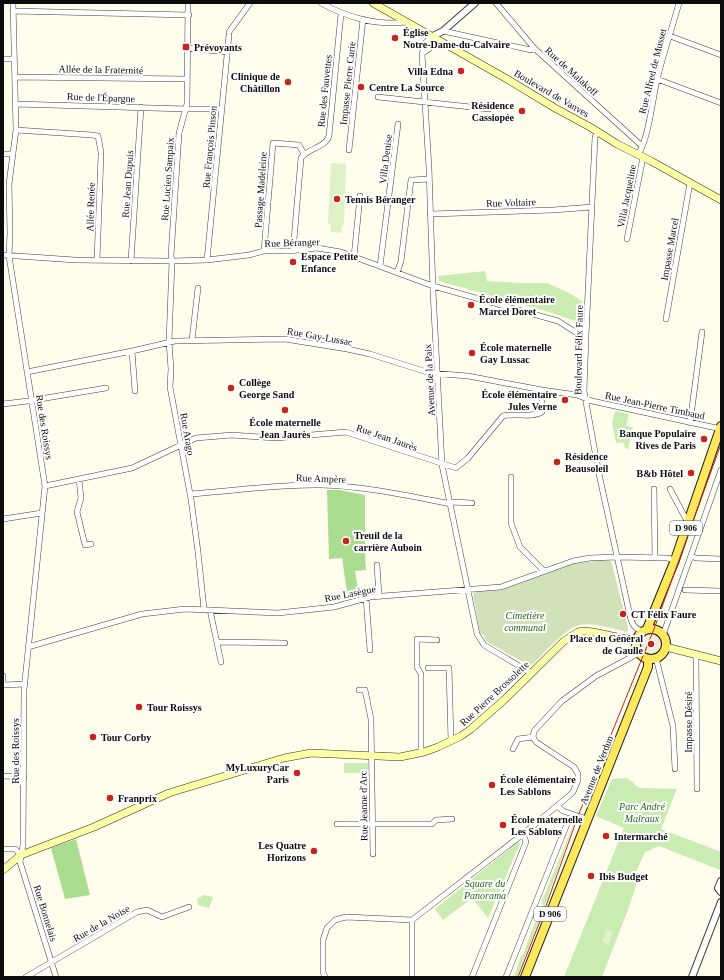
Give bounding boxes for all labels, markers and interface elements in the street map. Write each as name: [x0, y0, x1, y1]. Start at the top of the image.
place label: Église Notre-Dame-du-Calvaire: [403, 27, 510, 50]
street label: Rue Alfred de Musset: [637, 27, 668, 115]
marker: Église Notre-Dame-du-Calvaire: [390, 33, 400, 43]
street label: Impasse Pierre Curie: [338, 40, 357, 125]
marker: Prévoyants: [181, 42, 191, 52]
place label: Prévoyants: [194, 42, 242, 53]
street label: Rue de Malakoff: [543, 45, 601, 99]
street label: Rue des Fauvettes: [315, 54, 334, 128]
street label: Allée de la Fraternité: [59, 63, 144, 76]
place label: Villa Edna: [408, 66, 453, 77]
marker: Villa Edna: [456, 66, 466, 76]
street label: Boulevard de Vanves: [512, 67, 591, 119]
place label: Clinique de Châtillon: [231, 71, 281, 94]
marker: Clinique de Châtillon: [283, 77, 293, 87]
marker: Centre La Source: [356, 82, 366, 92]
place label: Centre La Source: [369, 82, 445, 93]
street label: Rue de l'Épargne: [67, 91, 136, 104]
place label: Résidence Cassiopée: [471, 100, 515, 123]
street label: Rue François Pinson: [200, 105, 219, 189]
marker: Résidence Cassiopée: [517, 106, 527, 116]
street label: Villa Denise: [377, 133, 394, 184]
street label: Rue Lucien Sampaix: [159, 137, 176, 221]
street label: Rue Jean Dupuis: [120, 150, 135, 218]
street label: Passage Madeleine: [252, 151, 269, 229]
street label: Villa Jacqueline: [615, 163, 638, 229]
street label: Allée Renée: [84, 182, 97, 232]
marker: Tennis Béranger: [332, 194, 342, 204]
place label: Tennis Béranger: [345, 194, 416, 205]
street label: Rue Voltaire: [486, 196, 537, 209]
street label: Impasse Marcel: [659, 217, 680, 281]
street label: Rue Béranger: [264, 236, 320, 249]
place label: Espace Petite Enfance: [301, 251, 358, 274]
marker: Espace Petite Enfance: [288, 257, 298, 267]
place label: École élémentaire Marcel Doret: [479, 294, 555, 317]
marker: École élémentaire Marcel Doret: [466, 300, 476, 310]
street label: Boulevard Félix Faure: [572, 304, 585, 395]
street label: Rue Gay-Lussac: [286, 325, 354, 348]
place label: École maternelle Gay Lussac: [480, 342, 552, 365]
street label: Avenue de la Paix: [422, 344, 437, 416]
marker: École maternelle Gay Lussac: [467, 348, 477, 358]
place label: Collège George Sand: [239, 377, 295, 400]
marker: Collège George Sand: [226, 383, 236, 393]
place label: École élémentaire Jules Verne: [481, 389, 558, 412]
street label: Rue Jean-Pierre Timbaud: [604, 390, 706, 421]
street label: Rue des Roissys: [34, 394, 55, 460]
marker: École élémentaire Jules Verne: [560, 395, 570, 405]
marker: École maternelle Jean Jaurès: [280, 405, 290, 415]
street label: Rue Arago: [178, 412, 197, 456]
place label: École maternelle Jean Jaurès: [249, 417, 321, 440]
street label: Rue Jean Jaurès: [355, 422, 419, 453]
place label: Banque Populaire Rives de Paris: [619, 428, 697, 451]
marker: Banque Populaire Rives de Paris: [699, 434, 709, 444]
place label: Résidence Beausoleil: [565, 451, 609, 474]
marker: Résidence Beausoleil: [552, 457, 562, 467]
place label: B&b Hôtel: [637, 468, 683, 479]
marker: B&b Hôtel: [686, 468, 696, 478]
street label: Rue Ampère: [296, 472, 347, 485]
road number: D 906: [670, 521, 702, 535]
place label: Treuil de la carrière Auboin: [354, 530, 422, 553]
marker: Treuil de la carrière Auboin: [341, 536, 351, 546]
street label: Rue Lasègue: [324, 583, 377, 604]
marker: CT Félix Faure: [618, 609, 628, 619]
place label: CT Félix Faure: [631, 609, 697, 620]
park label: Cimetière communal: [504, 610, 546, 633]
place label: Place du Général de Gaulle: [570, 633, 644, 656]
marker: Place du Général de Gaulle: [646, 639, 656, 649]
street label: Rue Pierre Brossolette: [458, 658, 531, 728]
street label: Impasse Désiré: [683, 691, 694, 753]
marker: Tour Roissys: [134, 702, 144, 712]
place label: Tour Roissys: [147, 702, 202, 713]
street label: Rue des Roissys: [10, 718, 21, 784]
marker: Tour Corby: [88, 732, 98, 742]
place label: Tour Corby: [101, 732, 151, 743]
street label: Avenue de Verdun: [578, 734, 615, 806]
place label: MyLuxuryCar Paris: [226, 762, 290, 785]
marker: MyLuxuryCar Paris: [292, 768, 302, 778]
street label: Rue Jeanne d'Arc: [357, 770, 370, 841]
place label: École élémentaire Les Sablons: [500, 774, 576, 797]
marker: École élémentaire Les Sablons: [487, 780, 497, 790]
marker: Franprix: [105, 793, 115, 803]
place label: Franprix: [118, 793, 157, 804]
park label: Parc André Malraux: [618, 801, 665, 824]
place label: École maternelle Les Sablons: [511, 814, 583, 837]
marker: École maternelle Les Sablons: [498, 820, 508, 830]
marker: Intermarché: [601, 831, 611, 841]
place label: Intermarché: [614, 831, 668, 842]
place label: Les Quatre Horizons: [258, 840, 307, 863]
marker: Les Quatre Horizons: [309, 846, 319, 856]
marker: Ibis Budget: [586, 871, 596, 881]
place label: Ibis Budget: [599, 871, 649, 882]
park label: Square du Panorama: [463, 878, 506, 901]
street label: Rue Bonnelais: [32, 884, 59, 943]
street label: Rue de la Noise: [71, 902, 132, 944]
road number: D 906: [534, 907, 566, 921]

